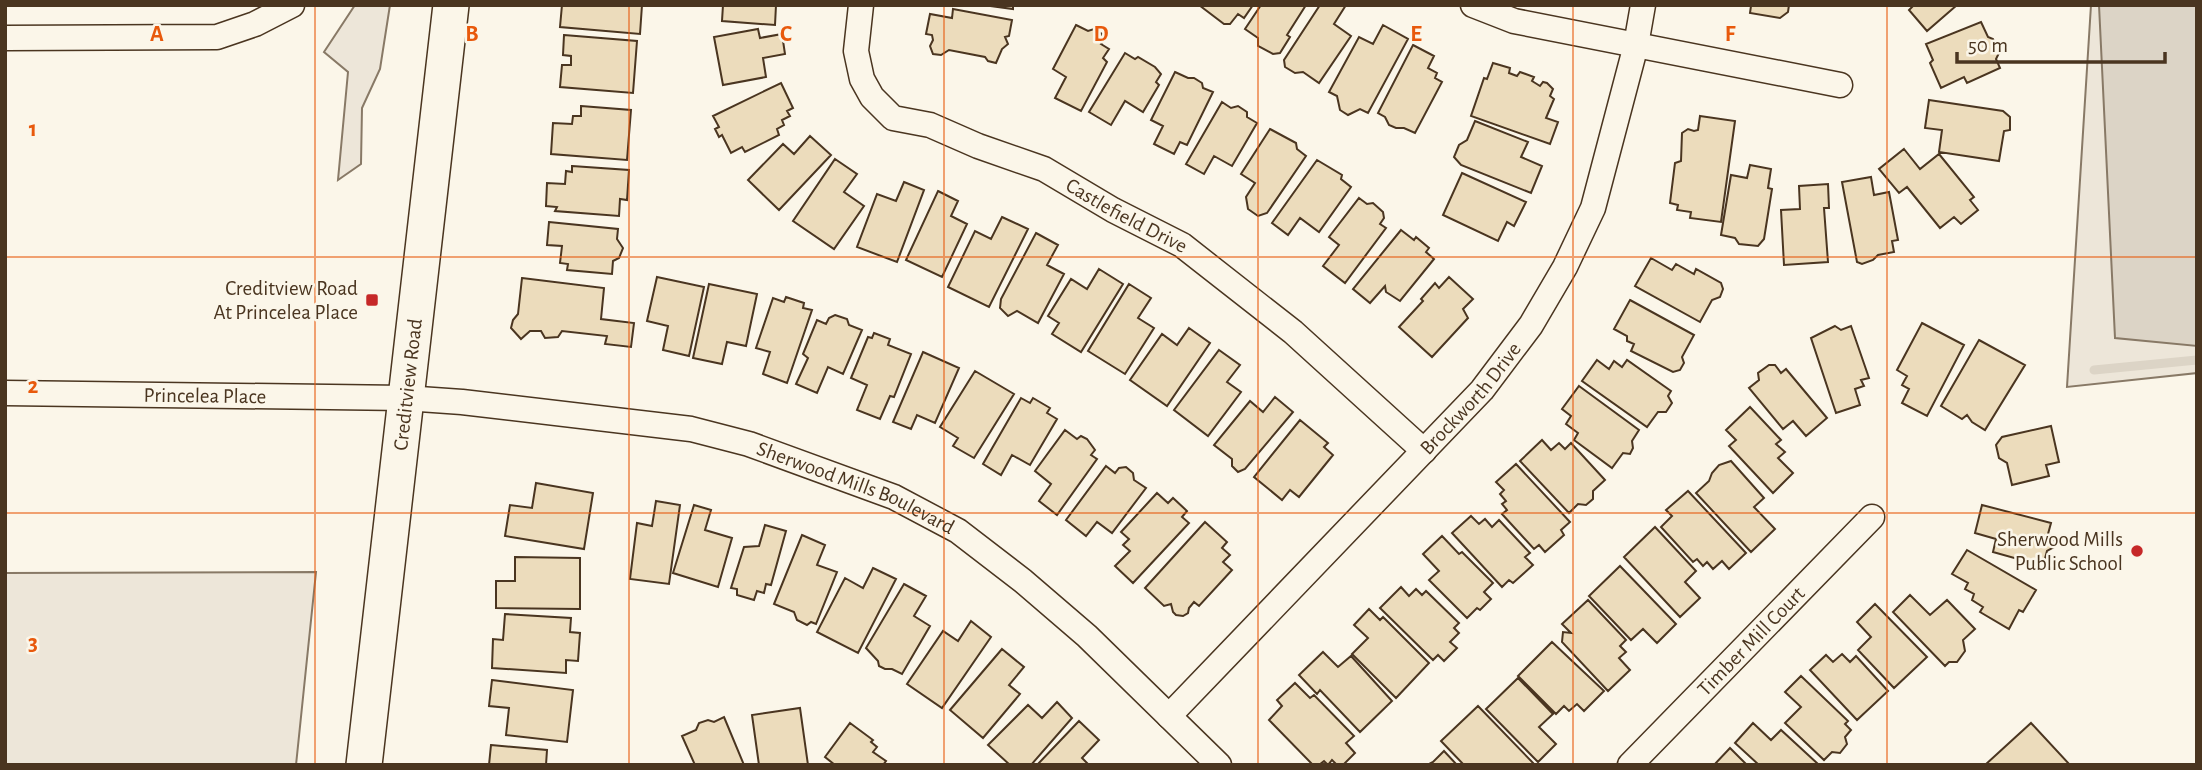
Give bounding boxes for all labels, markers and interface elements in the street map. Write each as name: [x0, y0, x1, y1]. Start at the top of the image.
scale bar: [1957, 21, 2165, 65]
text: A: [150, 23, 164, 46]
text: B: [465, 23, 479, 46]
text: C: [780, 23, 792, 46]
text: D: [1093, 23, 1109, 46]
text: E: [1410, 23, 1422, 46]
text: F: [1725, 23, 1736, 46]
text: 50 m: [1968, 35, 2008, 56]
text: 1: [29, 118, 37, 141]
street label: Castlefield Drive: [1062, 174, 1191, 257]
place label: Creditview Road At Princelea Place: [213, 278, 358, 323]
marker: Creditview Road At Princelea Place: [364, 292, 380, 308]
street label: Creditview Road: [390, 317, 426, 452]
street label: Brockworth Drive: [1416, 339, 1525, 459]
text: 2: [28, 375, 39, 398]
street label: Princelea Place: [143, 385, 266, 407]
street label: Sherwood Mills Boulevard: [754, 438, 958, 538]
place label: Sherwood Mills Public School: [1997, 529, 2123, 574]
marker: Sherwood Mills Public School: [2129, 543, 2145, 559]
street label: Timber Mill Court: [1694, 583, 1809, 700]
text: 3: [28, 632, 38, 655]

